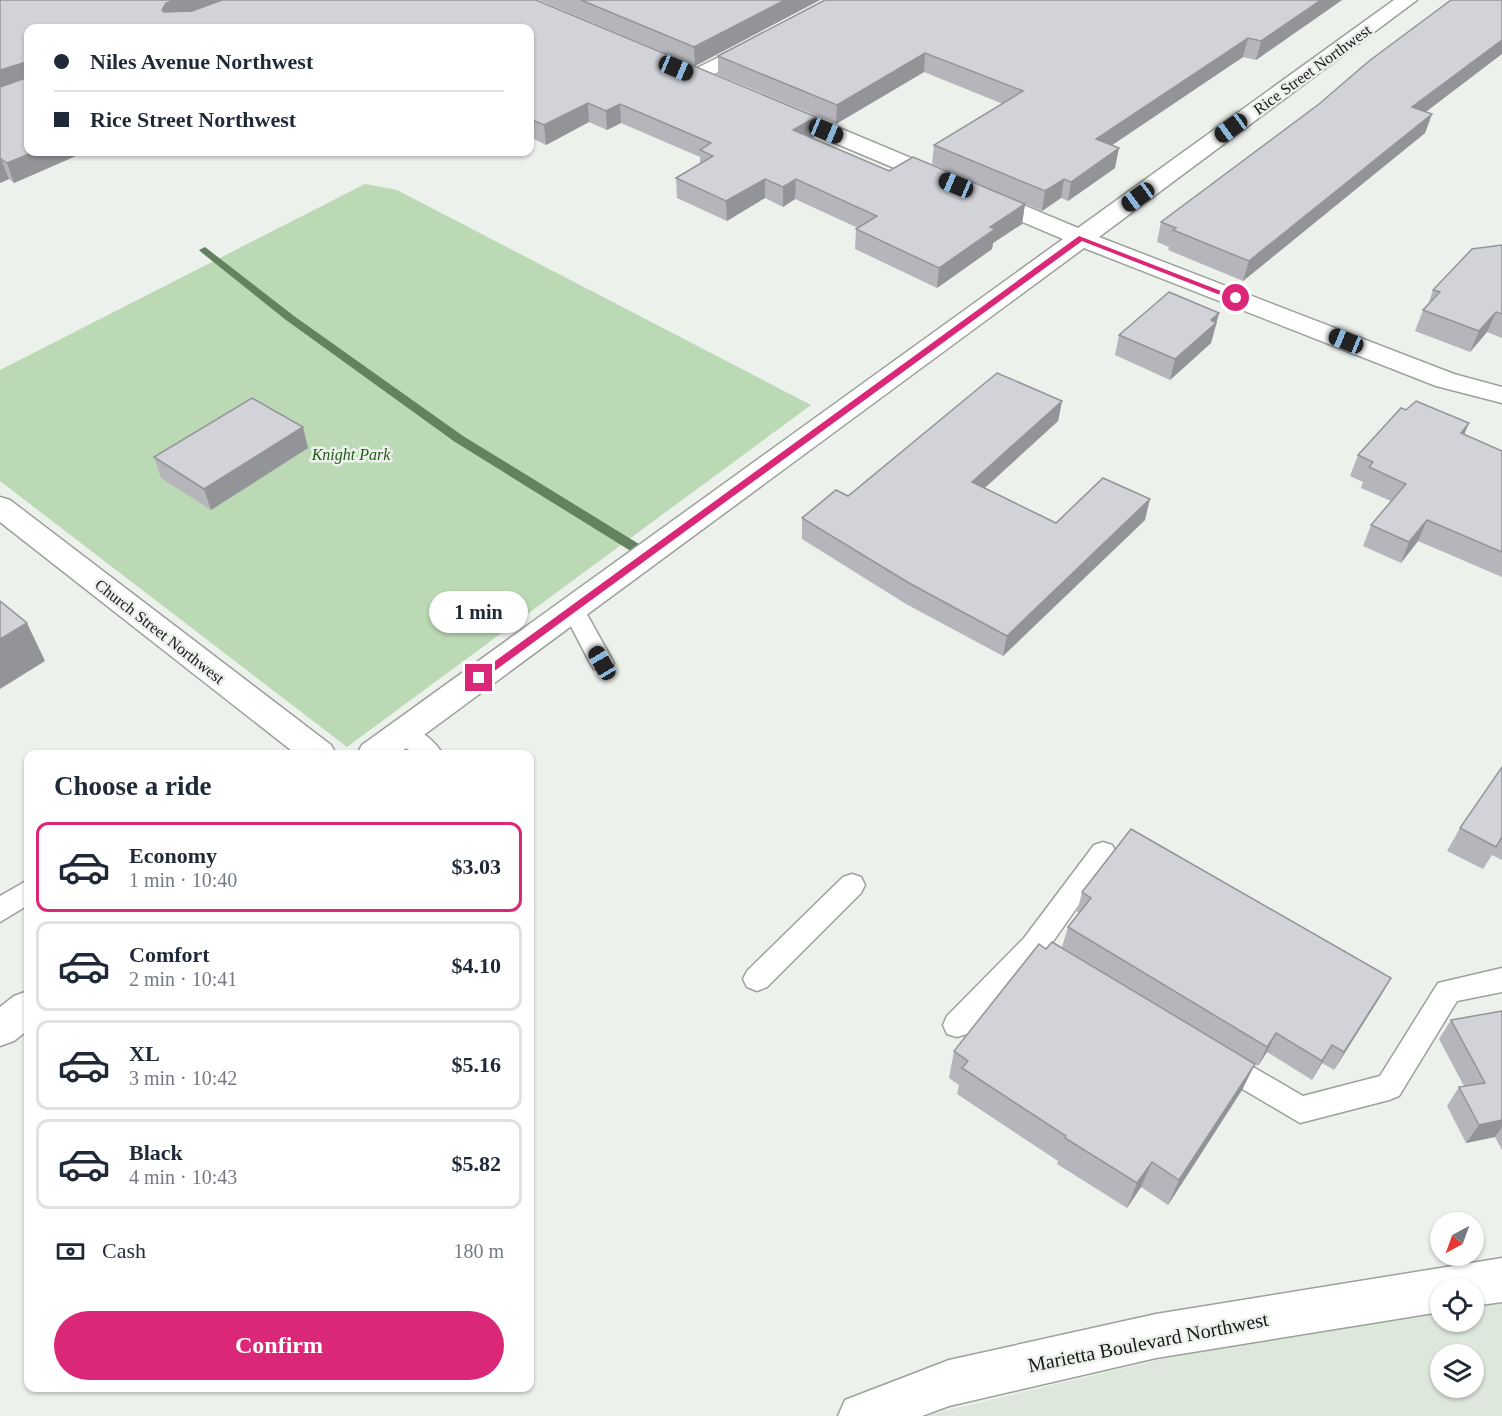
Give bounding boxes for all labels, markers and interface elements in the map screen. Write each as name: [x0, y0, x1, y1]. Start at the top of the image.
street label: Rice Street Northwest: [1250, 21, 1375, 118]
text: Niles Avenue Northwest: [90, 49, 313, 74]
car: [656, 53, 696, 83]
text: Rice Street Northwest: [90, 107, 296, 132]
car: [1211, 110, 1251, 146]
car: [806, 116, 846, 146]
car: [936, 170, 976, 200]
car: [1118, 179, 1158, 215]
route start: [1222, 284, 1249, 311]
car: [1326, 326, 1366, 356]
park label: Knight Park: [311, 446, 391, 464]
street label: Church Street Northwest: [92, 576, 228, 687]
callout: 1 min: [430, 591, 528, 633]
text: 1 min: [454, 601, 503, 623]
car: [585, 643, 619, 683]
route end: [465, 664, 492, 691]
text: Choose a ride: [54, 771, 212, 801]
icon: car: [57, 840, 111, 894]
text: Economy: [129, 843, 217, 868]
text: $3.03: [452, 854, 501, 879]
text: 1 min · 10:40: [129, 869, 237, 891]
icon: car: [57, 939, 111, 993]
text: Comfort: [129, 942, 210, 967]
text: $4.10: [452, 953, 501, 978]
text: 2 min · 10:41: [129, 968, 237, 990]
icon: car: [57, 1038, 111, 1092]
text: XL: [129, 1041, 160, 1066]
text: $5.16: [452, 1052, 501, 1077]
text: 3 min · 10:42: [129, 1067, 237, 1089]
icon: car: [57, 1137, 111, 1191]
text: Black: [129, 1140, 183, 1165]
text: $5.82: [452, 1151, 501, 1176]
text: 4 min · 10:43: [129, 1166, 237, 1188]
north arrow: [1430, 1212, 1484, 1266]
map controls: [1430, 1212, 1484, 1398]
icon: cash: [54, 1235, 87, 1268]
text: Cash: [102, 1238, 146, 1263]
text: 180 m: [453, 1240, 504, 1262]
button: locate: [1430, 1278, 1484, 1332]
street label: Marietta Boulevard Northwest: [1026, 1308, 1270, 1376]
button: Confirm: [54, 1311, 504, 1380]
button: layers: [1430, 1344, 1484, 1398]

